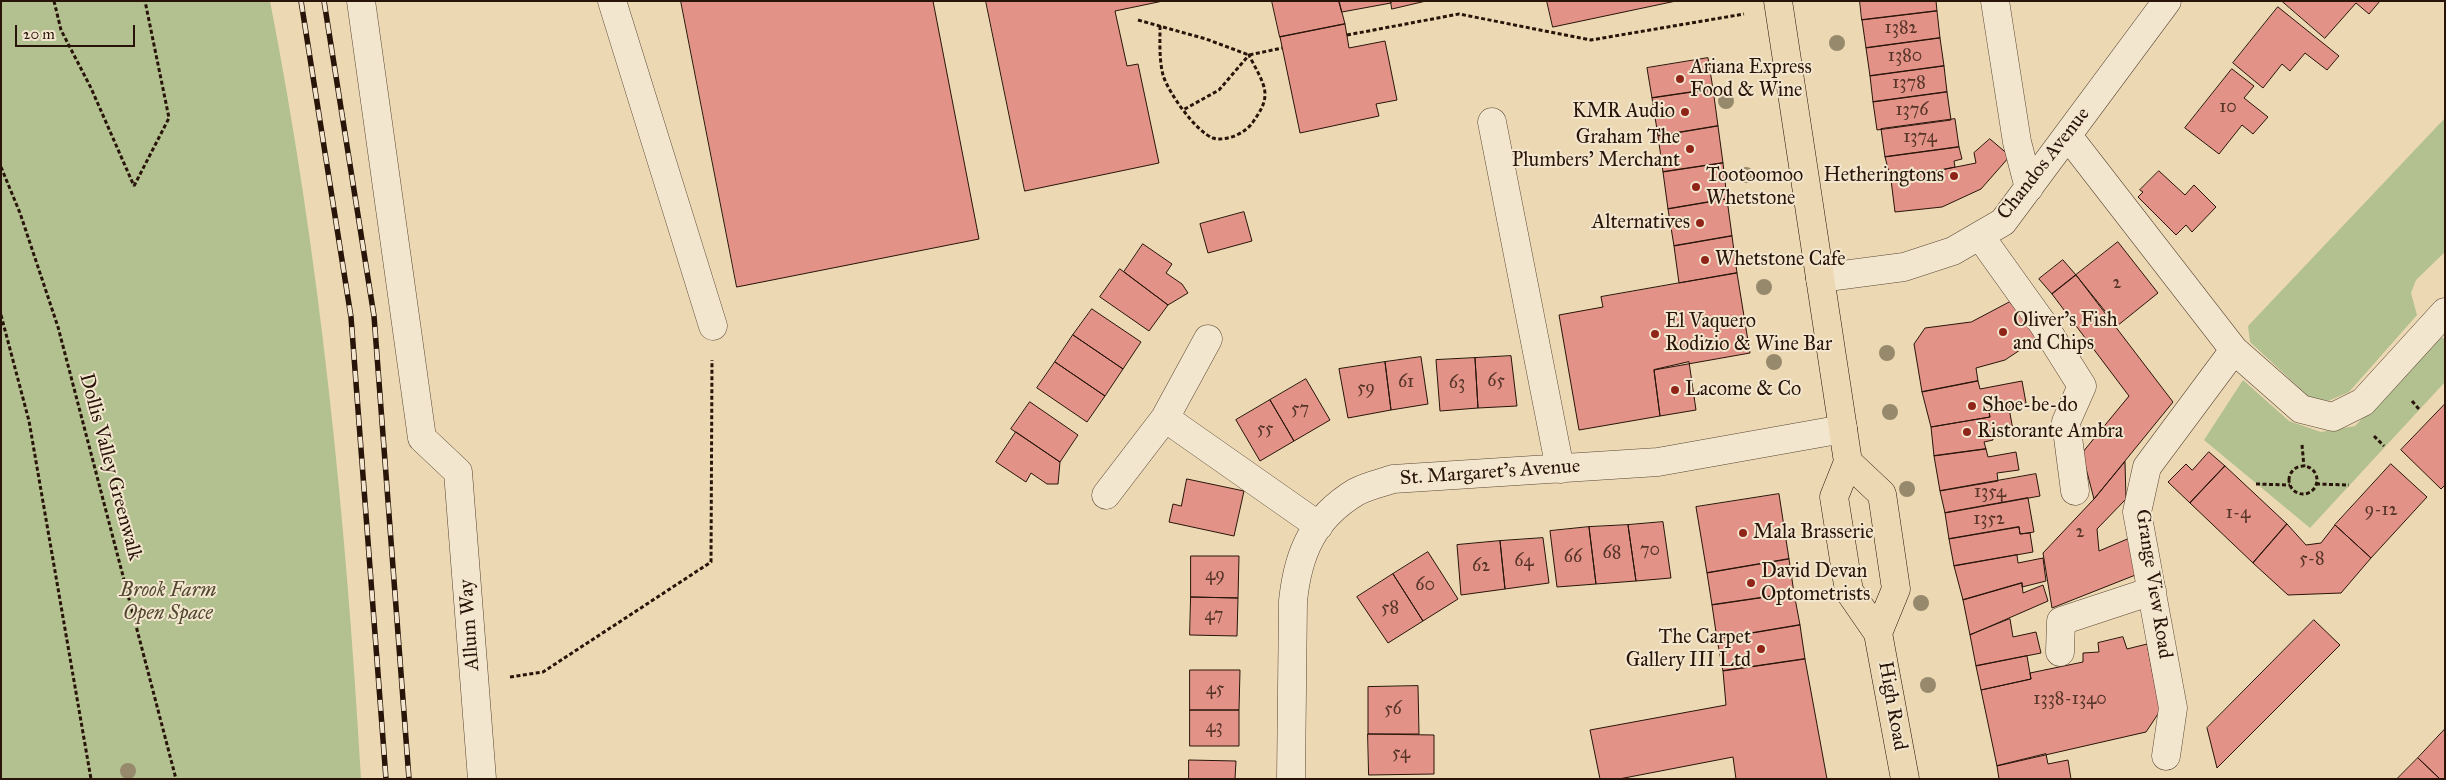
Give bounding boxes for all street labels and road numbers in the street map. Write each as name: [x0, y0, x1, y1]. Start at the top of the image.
street label: Chandos Avenue: [1993, 103, 2095, 225]
street label: Dollis Valley Greenwalk: [73, 371, 147, 563]
street label: St. Margaret's Avenue: [1399, 455, 1581, 491]
street label: Grange View Road: [2129, 508, 2177, 660]
street label: Allum Way: [455, 579, 485, 671]
street label: High Road: [1872, 660, 1912, 752]

